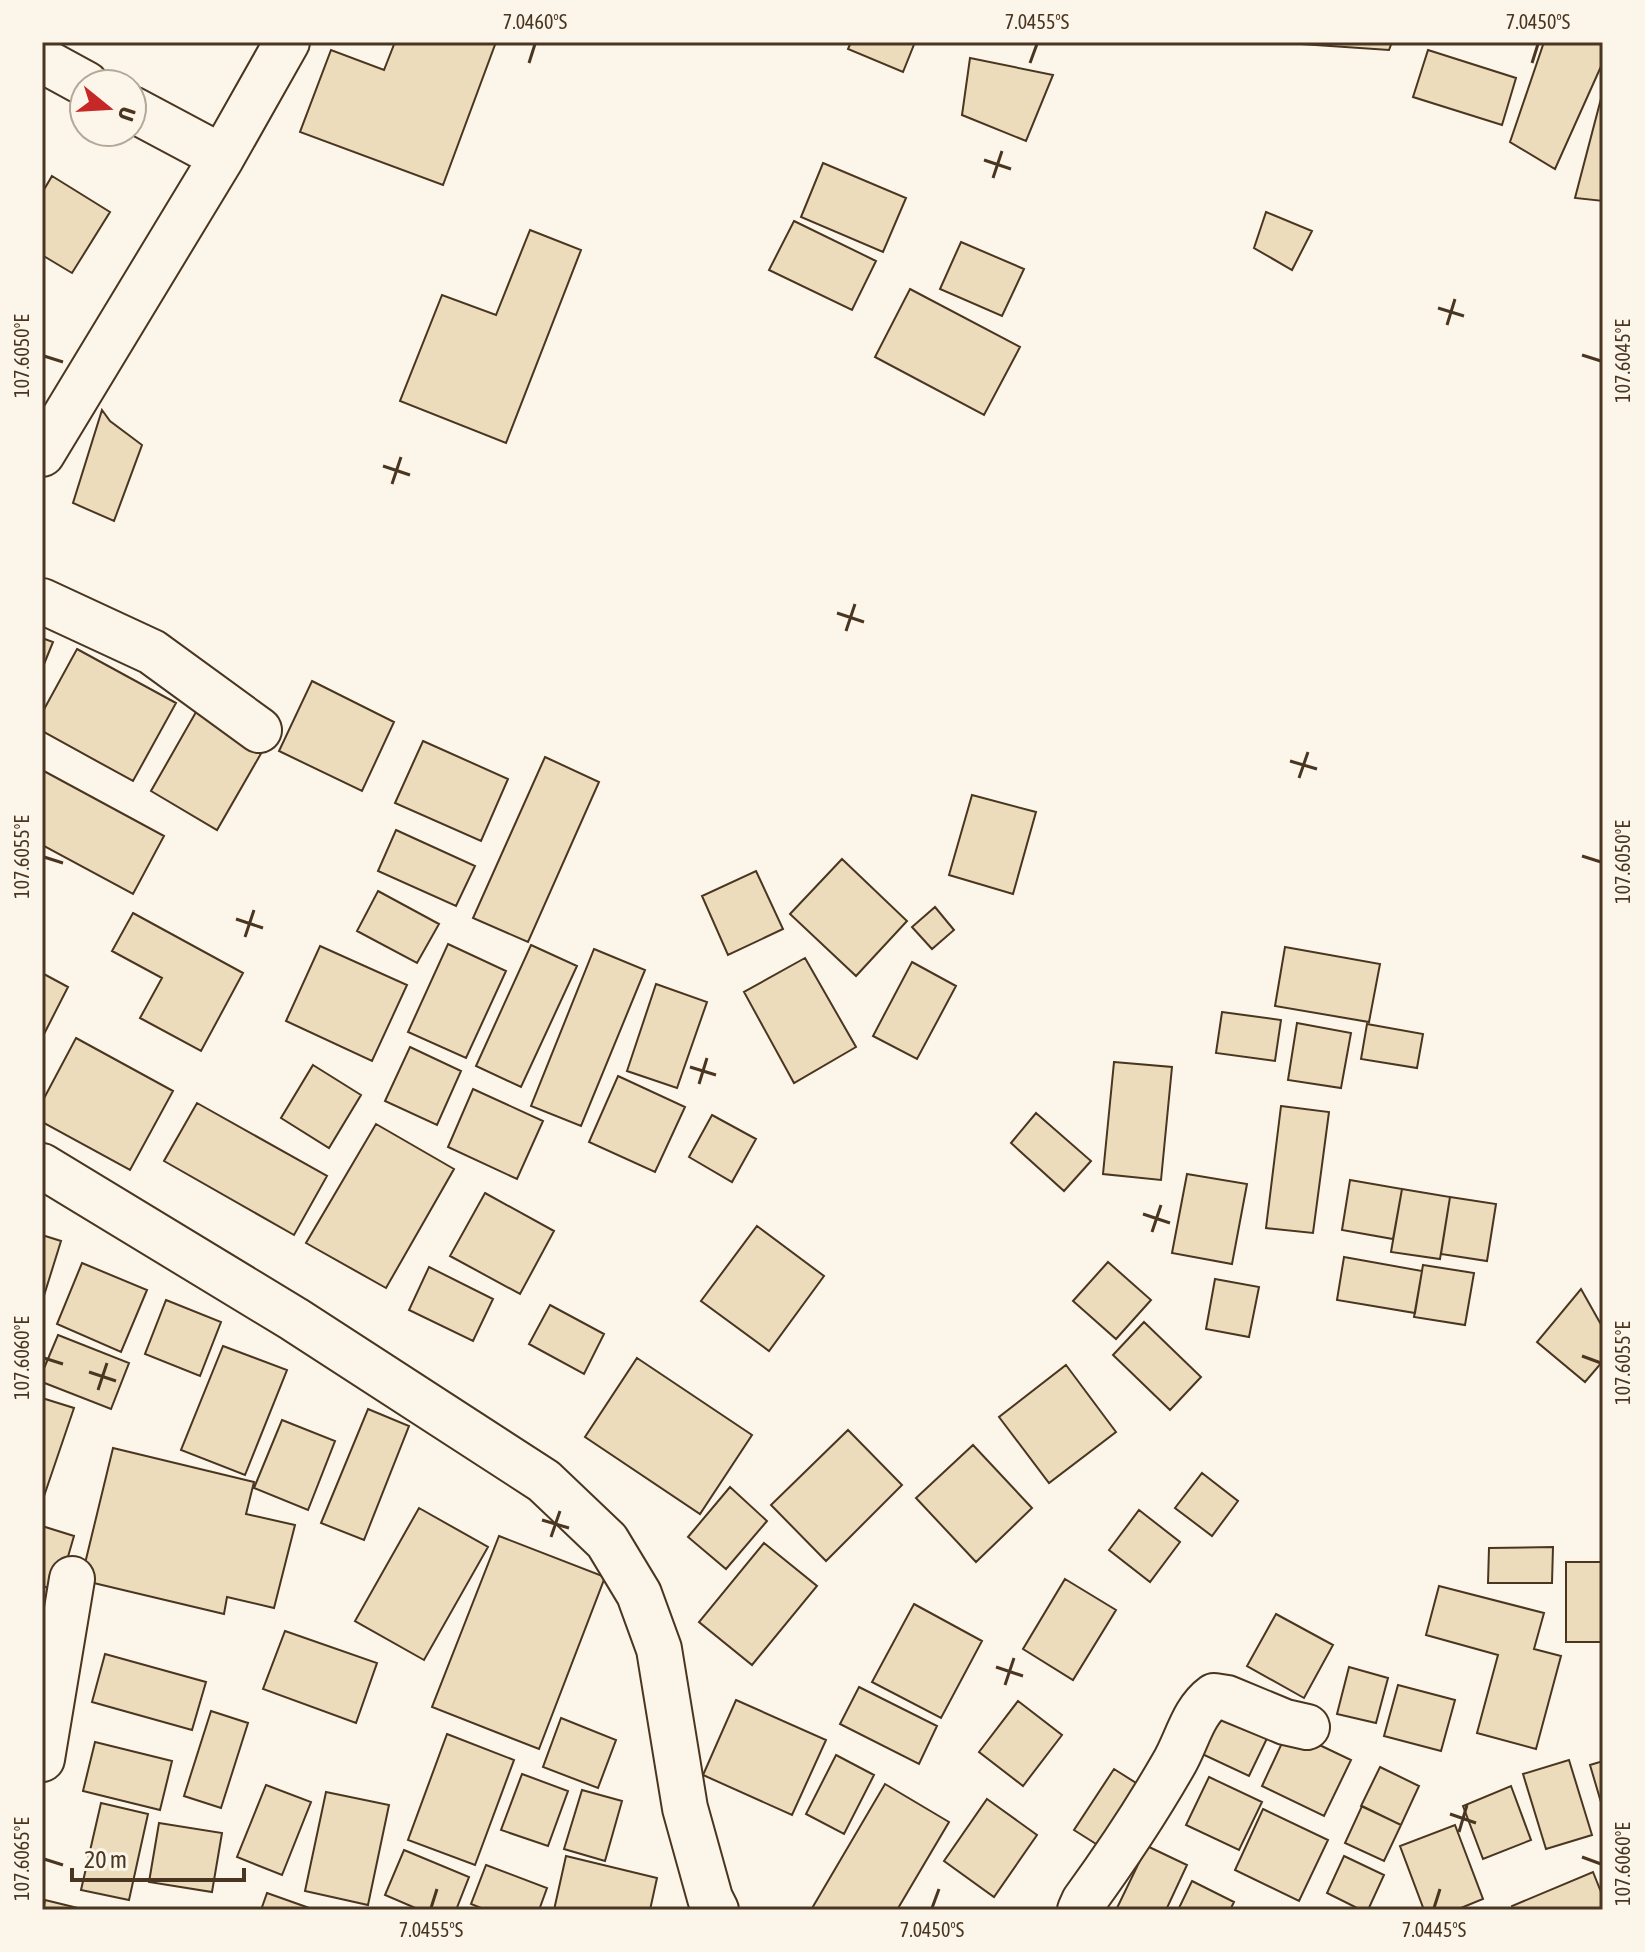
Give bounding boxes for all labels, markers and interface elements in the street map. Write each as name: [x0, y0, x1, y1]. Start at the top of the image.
text: 7.0460°S: [503, 10, 567, 33]
text: 7.0455°S: [1005, 10, 1069, 33]
text: 7.0450°S: [1506, 10, 1570, 33]
north arrow: [68, 68, 148, 148]
text: U: [113, 104, 141, 124]
text: 107.6050°E: [10, 314, 33, 398]
text: 107.6045°E: [1611, 319, 1634, 403]
text: 107.6055°E: [10, 815, 33, 899]
text: 107.6050°E: [1611, 820, 1634, 904]
text: 107.6060°E: [10, 1316, 33, 1400]
text: 107.6055°E: [1611, 1321, 1634, 1405]
text: 107.6065°E: [10, 1817, 33, 1901]
text: 107.6060°E: [1611, 1822, 1634, 1906]
scale bar: [72, 1832, 244, 1882]
text: 20 m: [84, 1846, 127, 1873]
text: 7.0455°S: [399, 1918, 463, 1941]
text: 7.0450°S: [900, 1918, 964, 1941]
text: 7.0445°S: [1402, 1918, 1466, 1941]

